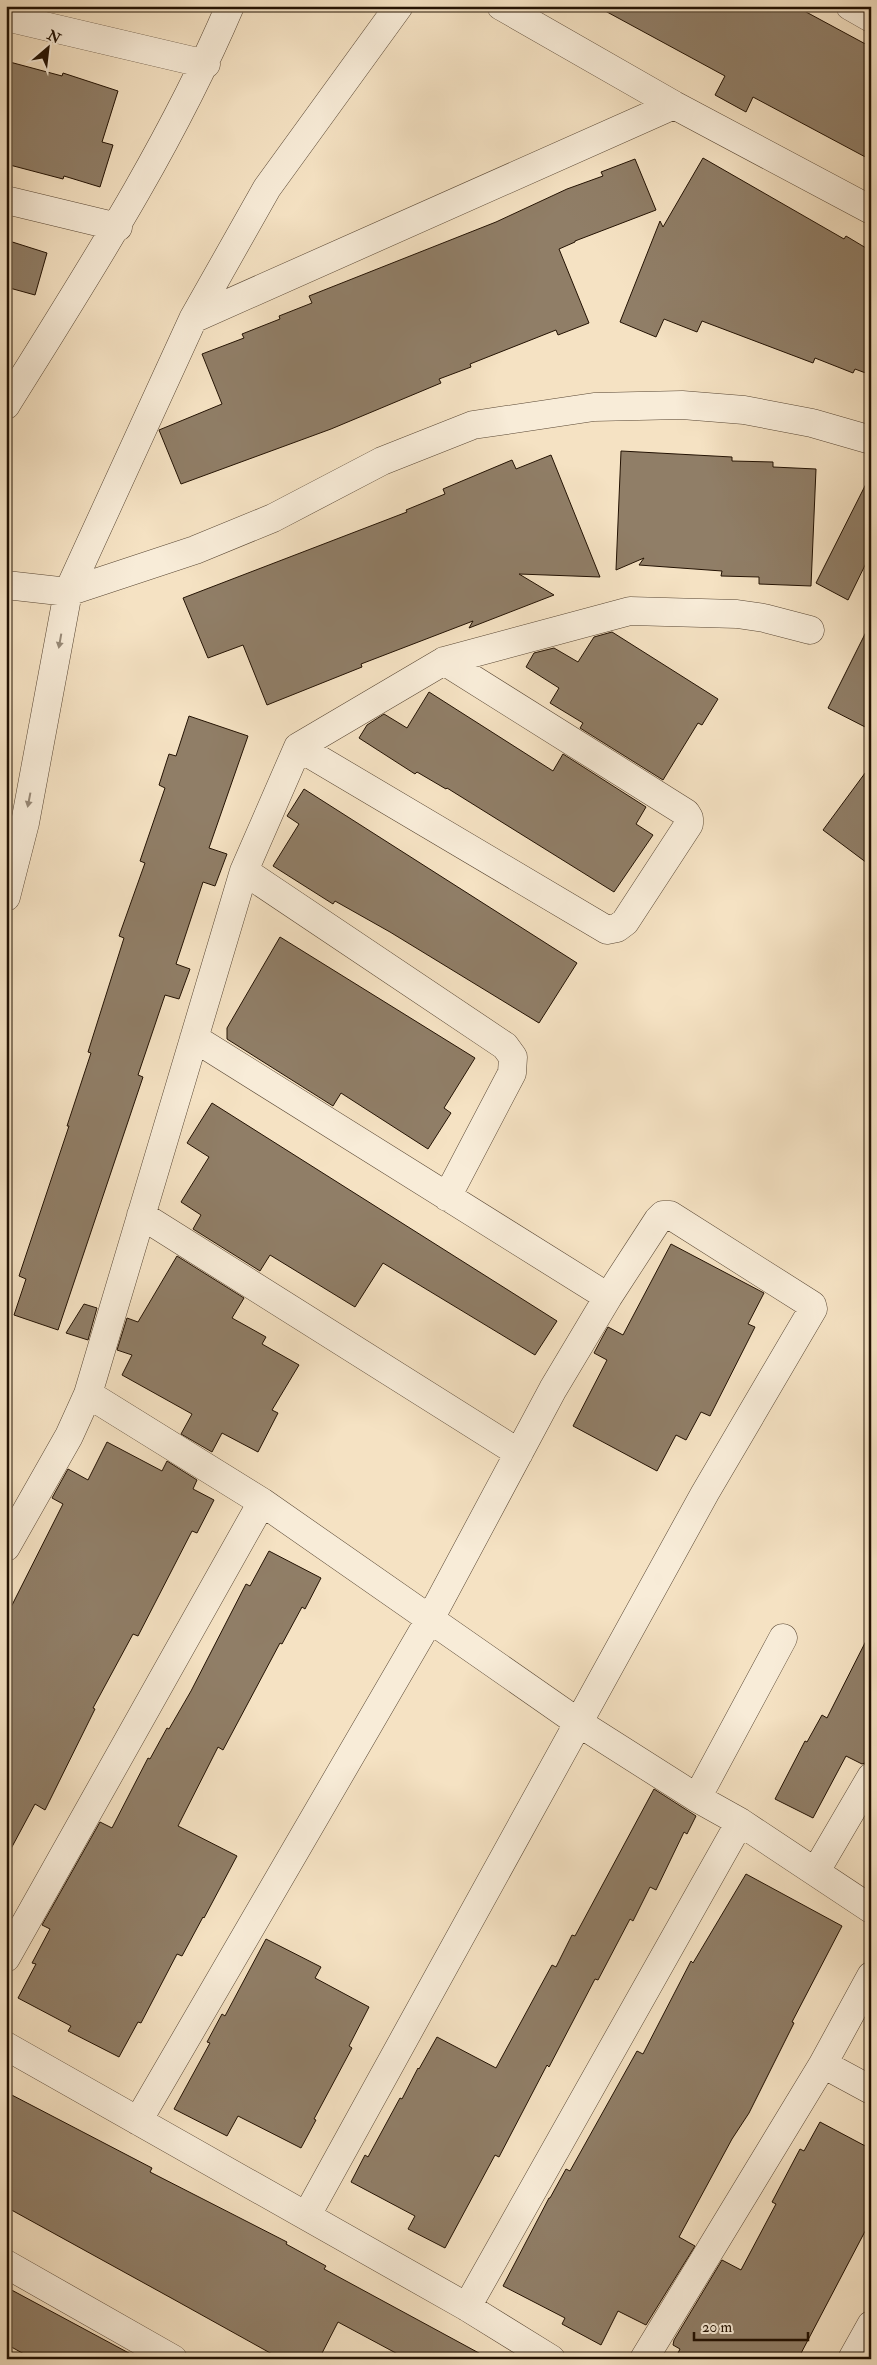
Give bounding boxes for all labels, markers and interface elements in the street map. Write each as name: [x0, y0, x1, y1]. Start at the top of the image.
north arrow: [22, 22, 72, 72]
text: N: [43, 26, 64, 48]
one-way arrow: [56, 633, 64, 649]
one-way arrow: [25, 792, 33, 808]
scale bar: [694, 2310, 808, 2342]
text: 20 m: [702, 2318, 732, 2337]

